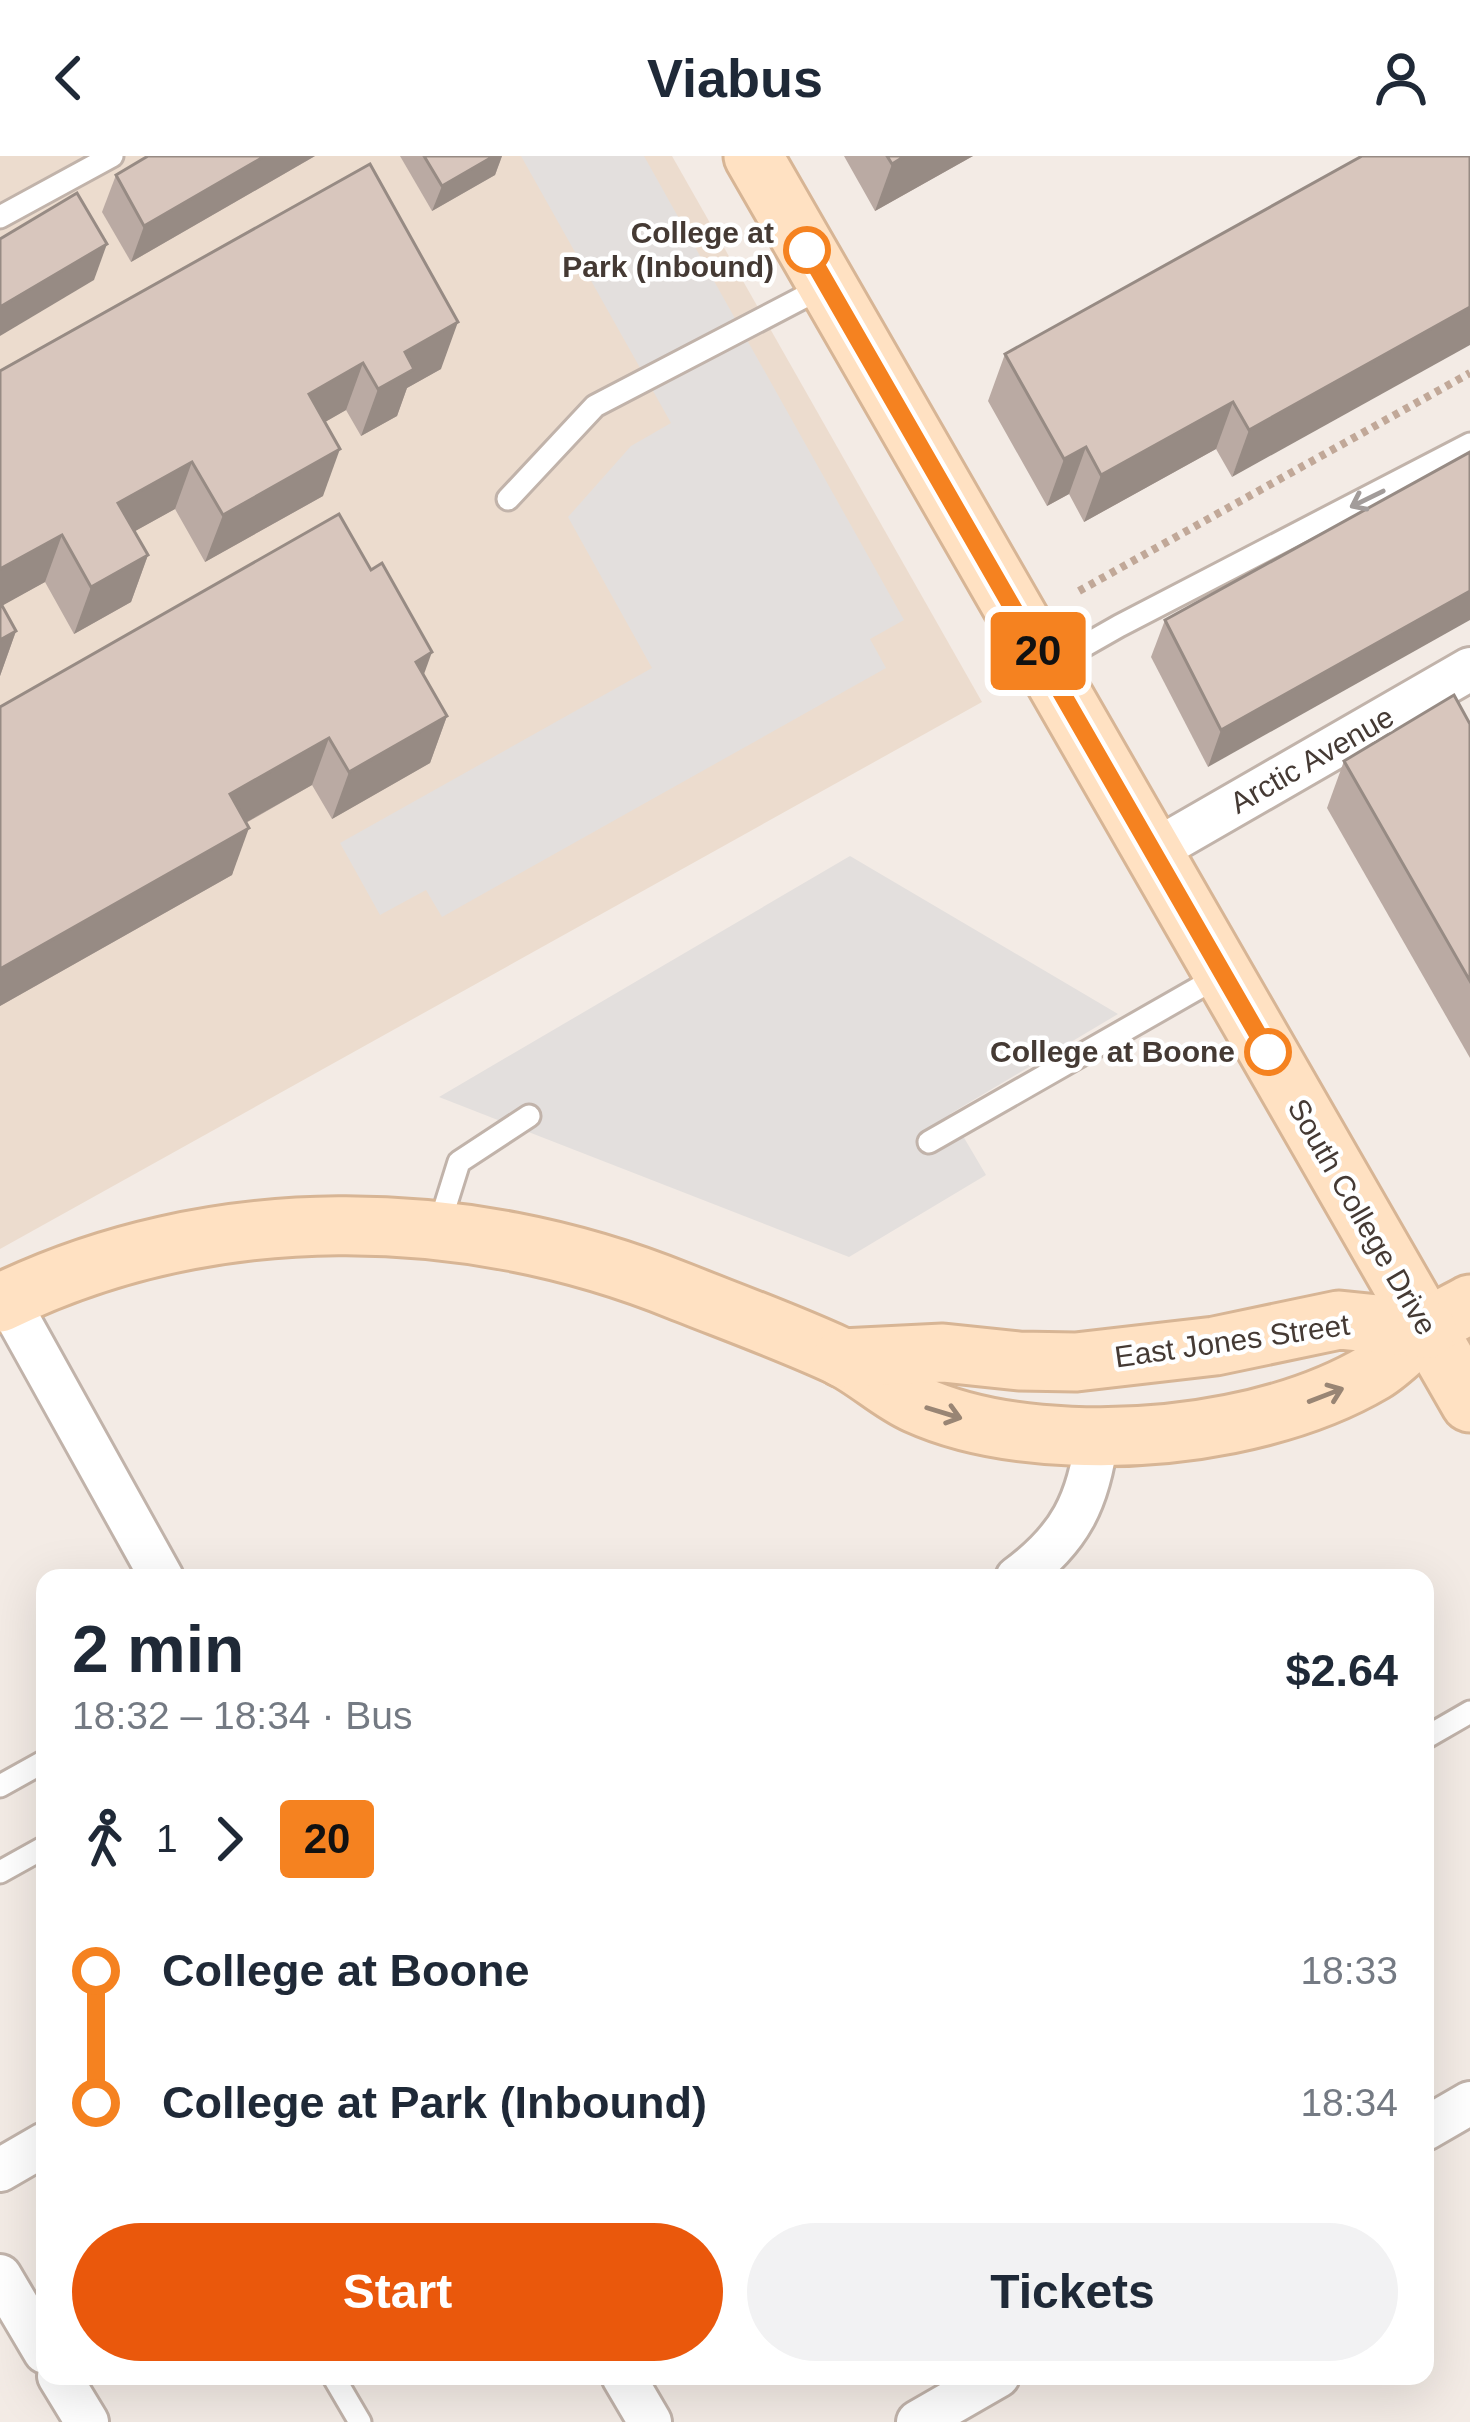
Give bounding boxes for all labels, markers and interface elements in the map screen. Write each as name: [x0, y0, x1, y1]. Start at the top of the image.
icon: back: [36, 45, 102, 111]
icon: person: [1368, 45, 1434, 111]
text: Viabus: [647, 48, 823, 108]
place label: College at Park (Inbound): [562, 216, 774, 283]
marker: College at Park (Inbound): [785, 228, 829, 272]
one-way arrow: [1350, 489, 1385, 512]
line badge: 20: [984, 612, 1092, 690]
text: 20: [1015, 627, 1061, 674]
street label: Arctic Avenue: [1224, 700, 1399, 820]
marker: College at Boone: [1246, 1030, 1290, 1074]
place label: College at Boone: [990, 1035, 1235, 1068]
street label: South College Drive: [1281, 1093, 1443, 1341]
street label: East Jones Street: [1112, 1308, 1352, 1373]
one-way arrow: [1307, 1383, 1344, 1404]
one-way arrow: [924, 1403, 962, 1425]
text: 2 min: [72, 1612, 244, 1686]
text: $2.64: [1285, 1645, 1398, 1696]
text: 18:32 – 18:34 · Bus: [72, 1694, 412, 1737]
icon: walk: [72, 1806, 138, 1872]
icon: forward: [196, 1806, 262, 1872]
text: 20: [304, 1815, 350, 1862]
text: 1: [156, 1817, 178, 1860]
text: College at Boone: [162, 1945, 530, 1996]
text: 18:33: [1300, 1949, 1398, 1992]
text: College at Park (Inbound): [162, 2077, 707, 2128]
text: 18:34: [1300, 2081, 1398, 2124]
button: Start: [72, 2223, 723, 2361]
button: Tickets: [747, 2223, 1398, 2361]

